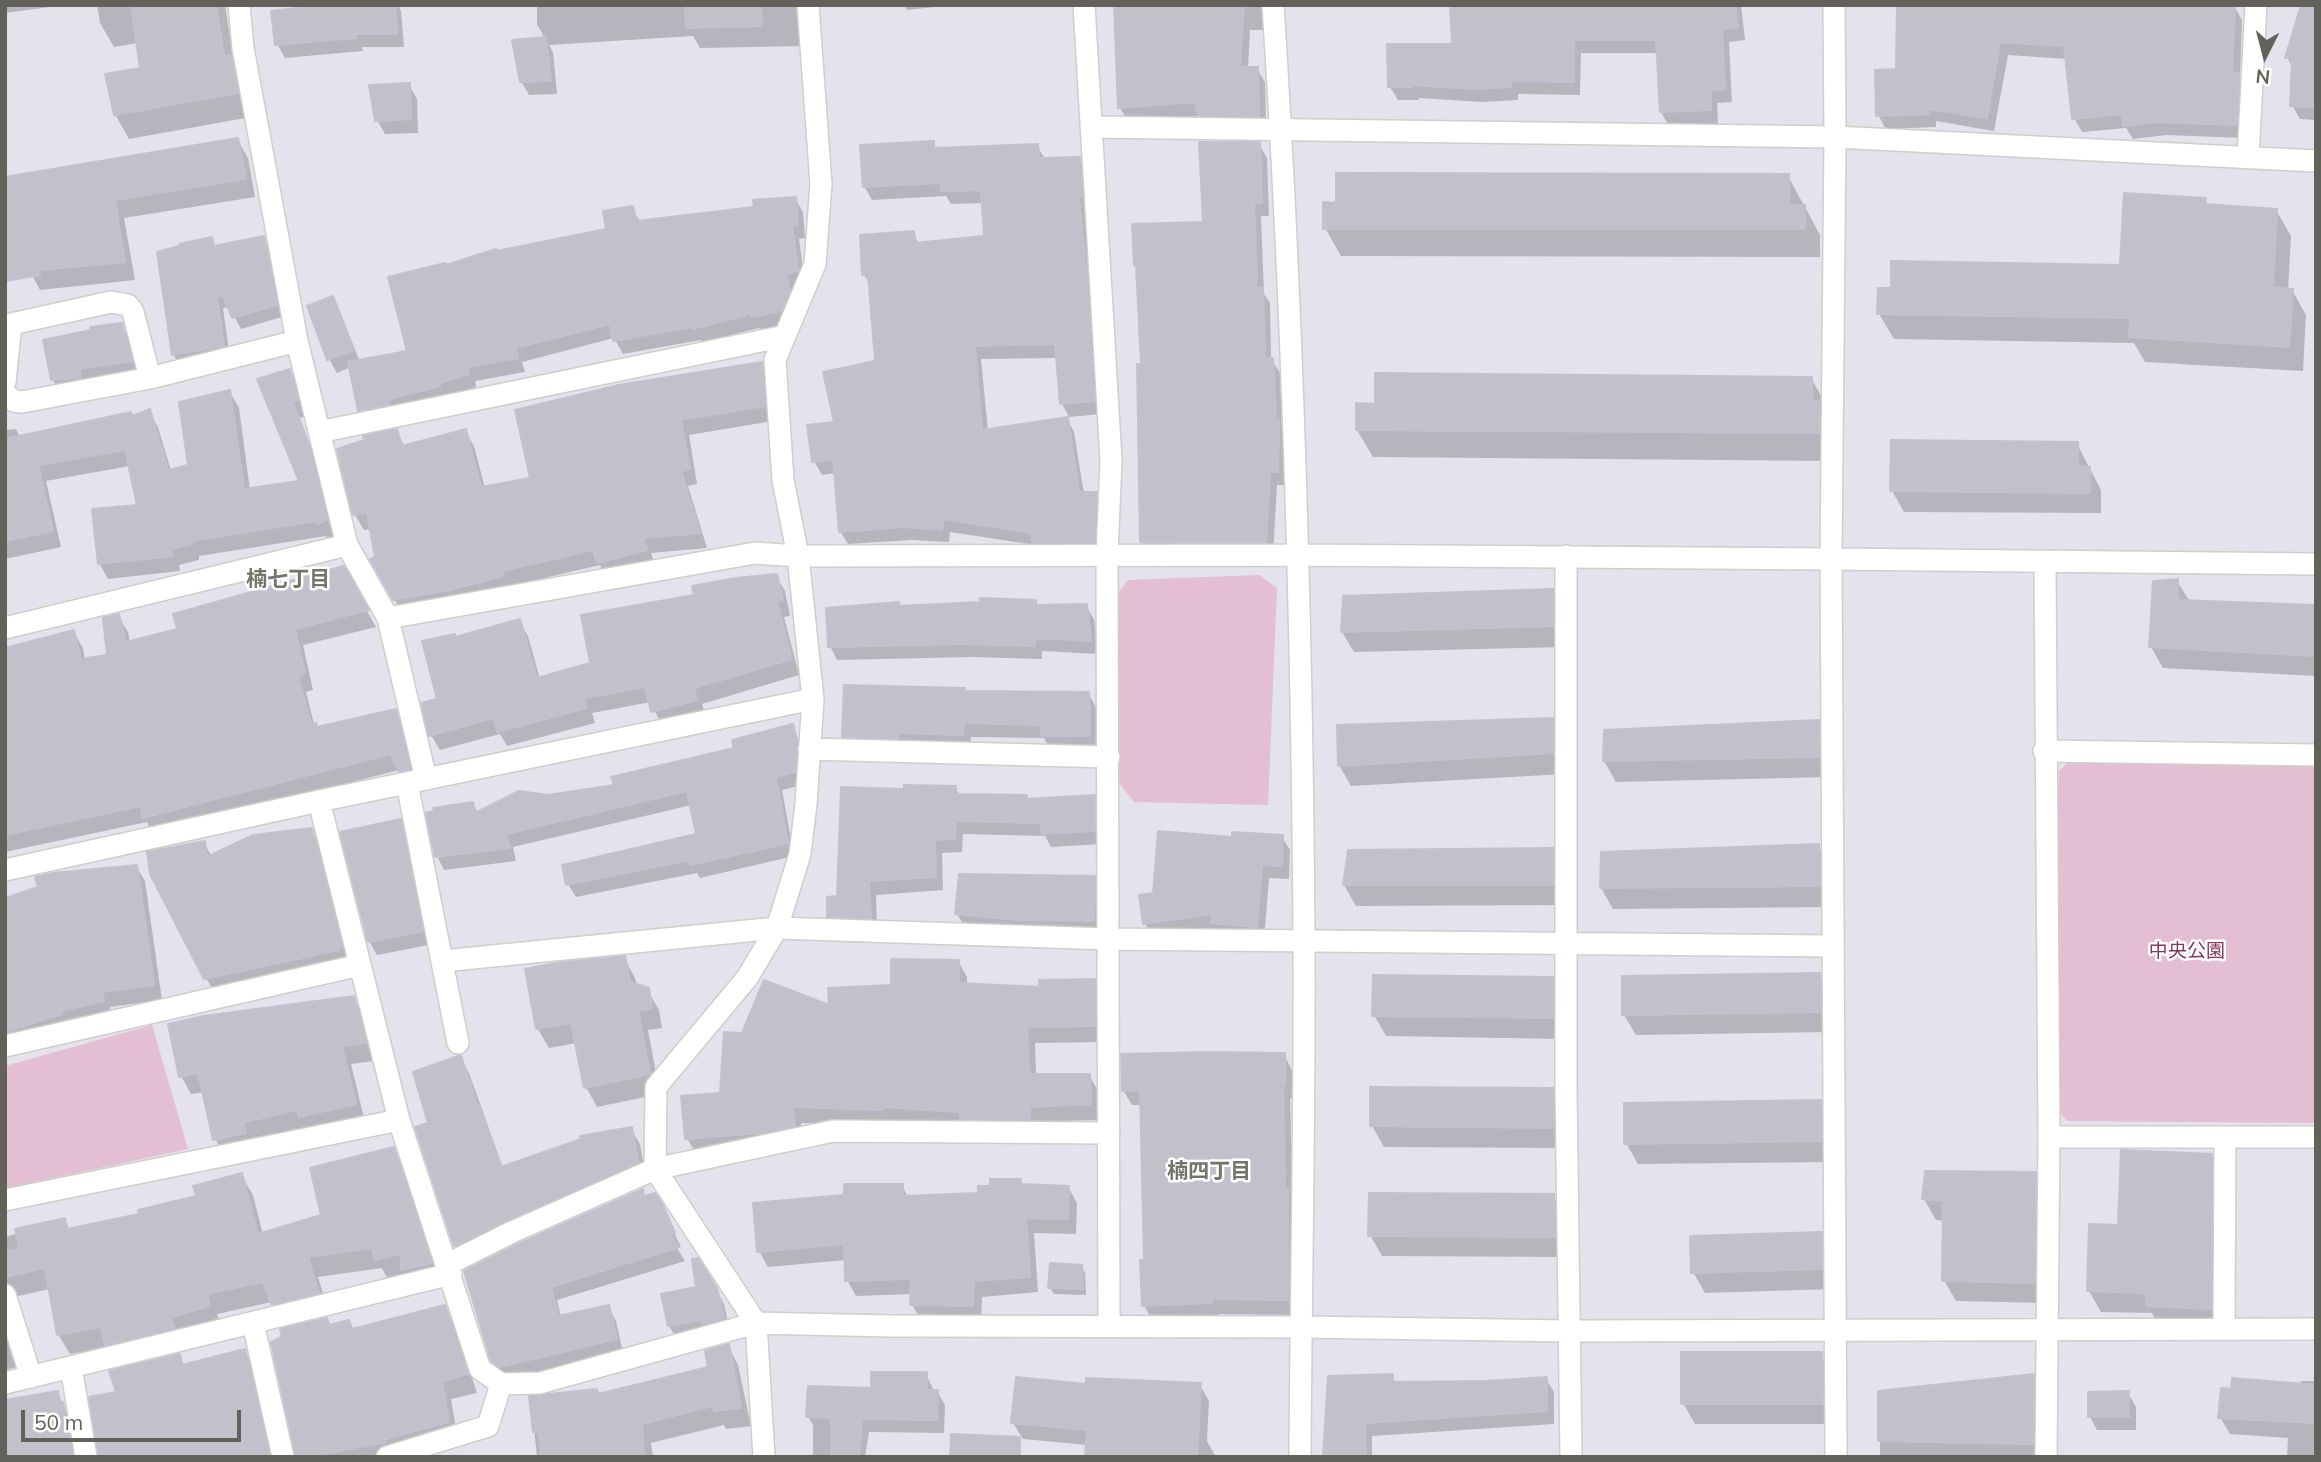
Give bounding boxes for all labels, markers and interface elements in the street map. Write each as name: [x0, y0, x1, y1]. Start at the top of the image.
north arrow: [2230, 21, 2300, 91]
text: N: [2254, 64, 2271, 90]
district label: 楠七丁目: [246, 567, 330, 593]
park label: 中央公園: [2149, 940, 2225, 962]
district label: 楠四丁目: [1167, 1159, 1251, 1185]
scale bar: [24, 1396, 245, 1440]
text: 50 m: [34, 1409, 83, 1435]

